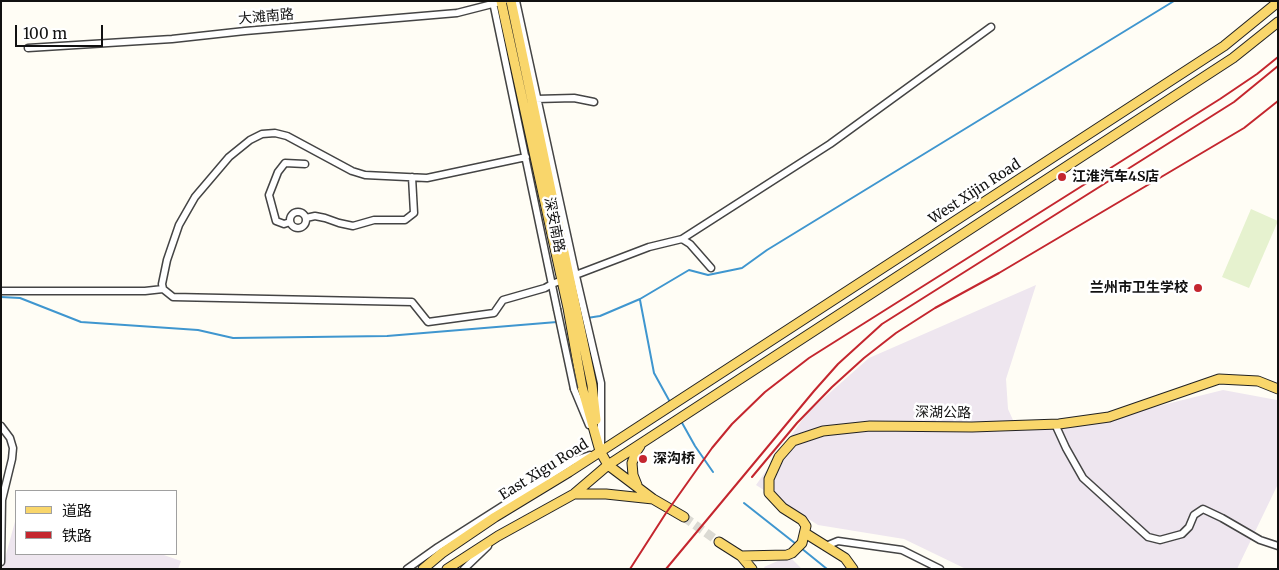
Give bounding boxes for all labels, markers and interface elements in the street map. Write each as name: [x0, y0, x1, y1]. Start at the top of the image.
street label: 大滩南路: [237, 6, 295, 28]
scale bar: [18, 15, 105, 47]
text: 100 m: [23, 24, 67, 43]
street label: West Xijin Road: [926, 156, 1024, 228]
place label: 江淮汽车4S店: [1072, 169, 1159, 185]
marker: 江淮汽车4S店: [1056, 171, 1068, 183]
street label: 深安南路: [540, 196, 568, 254]
place label: 兰州市卫生学校: [1090, 280, 1188, 296]
marker: 兰州市卫生学校: [1192, 282, 1204, 294]
street label: 深湖公路: [915, 404, 971, 422]
street label: East Xigu Road: [496, 436, 592, 504]
place label: 深沟桥: [653, 451, 695, 467]
marker: 深沟桥: [637, 453, 649, 465]
legend: [15, 490, 178, 555]
text: 道路: [62, 501, 92, 520]
text: 铁路: [62, 526, 92, 545]

